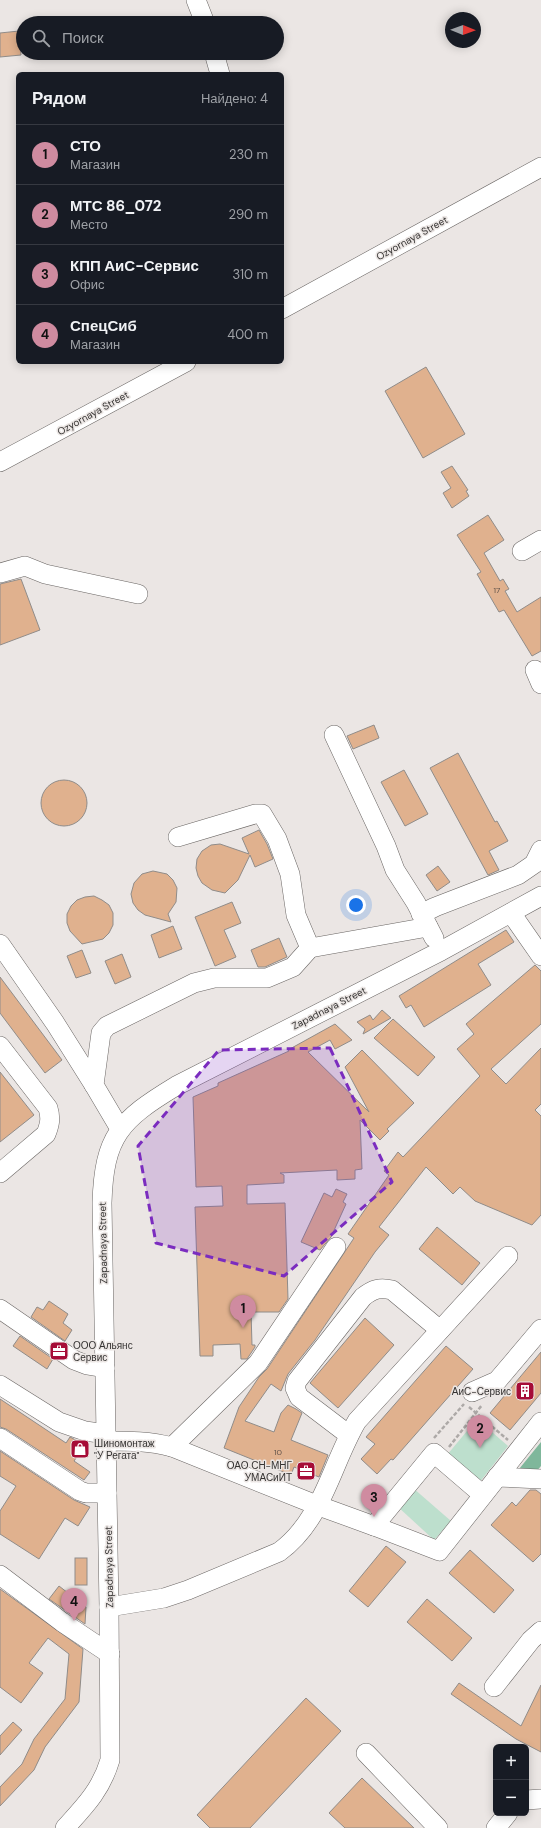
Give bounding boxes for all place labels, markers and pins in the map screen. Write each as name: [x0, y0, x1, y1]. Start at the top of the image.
pin: 1: [230, 1295, 256, 1328]
place label: ООО Альянс Сервис: [73, 1339, 133, 1364]
office icon: ООО Альянс Сервис: [48, 1340, 70, 1362]
building icon: АиС-Сервис: [514, 1380, 536, 1402]
place label: АиС-Сервис: [452, 1385, 511, 1398]
pin: 2: [467, 1415, 493, 1448]
place label: Шиномонтаж "У Регата": [94, 1437, 155, 1462]
shop icon: Шиномонтаж "У Регата": [69, 1438, 91, 1460]
place label: ОАО СН-МНГ УМАСиИТ: [227, 1459, 293, 1484]
office icon: ОАО СН-МНГ УМАСиИТ: [295, 1460, 317, 1482]
pin: 3: [361, 1484, 387, 1517]
pin: 4: [61, 1588, 87, 1621]

